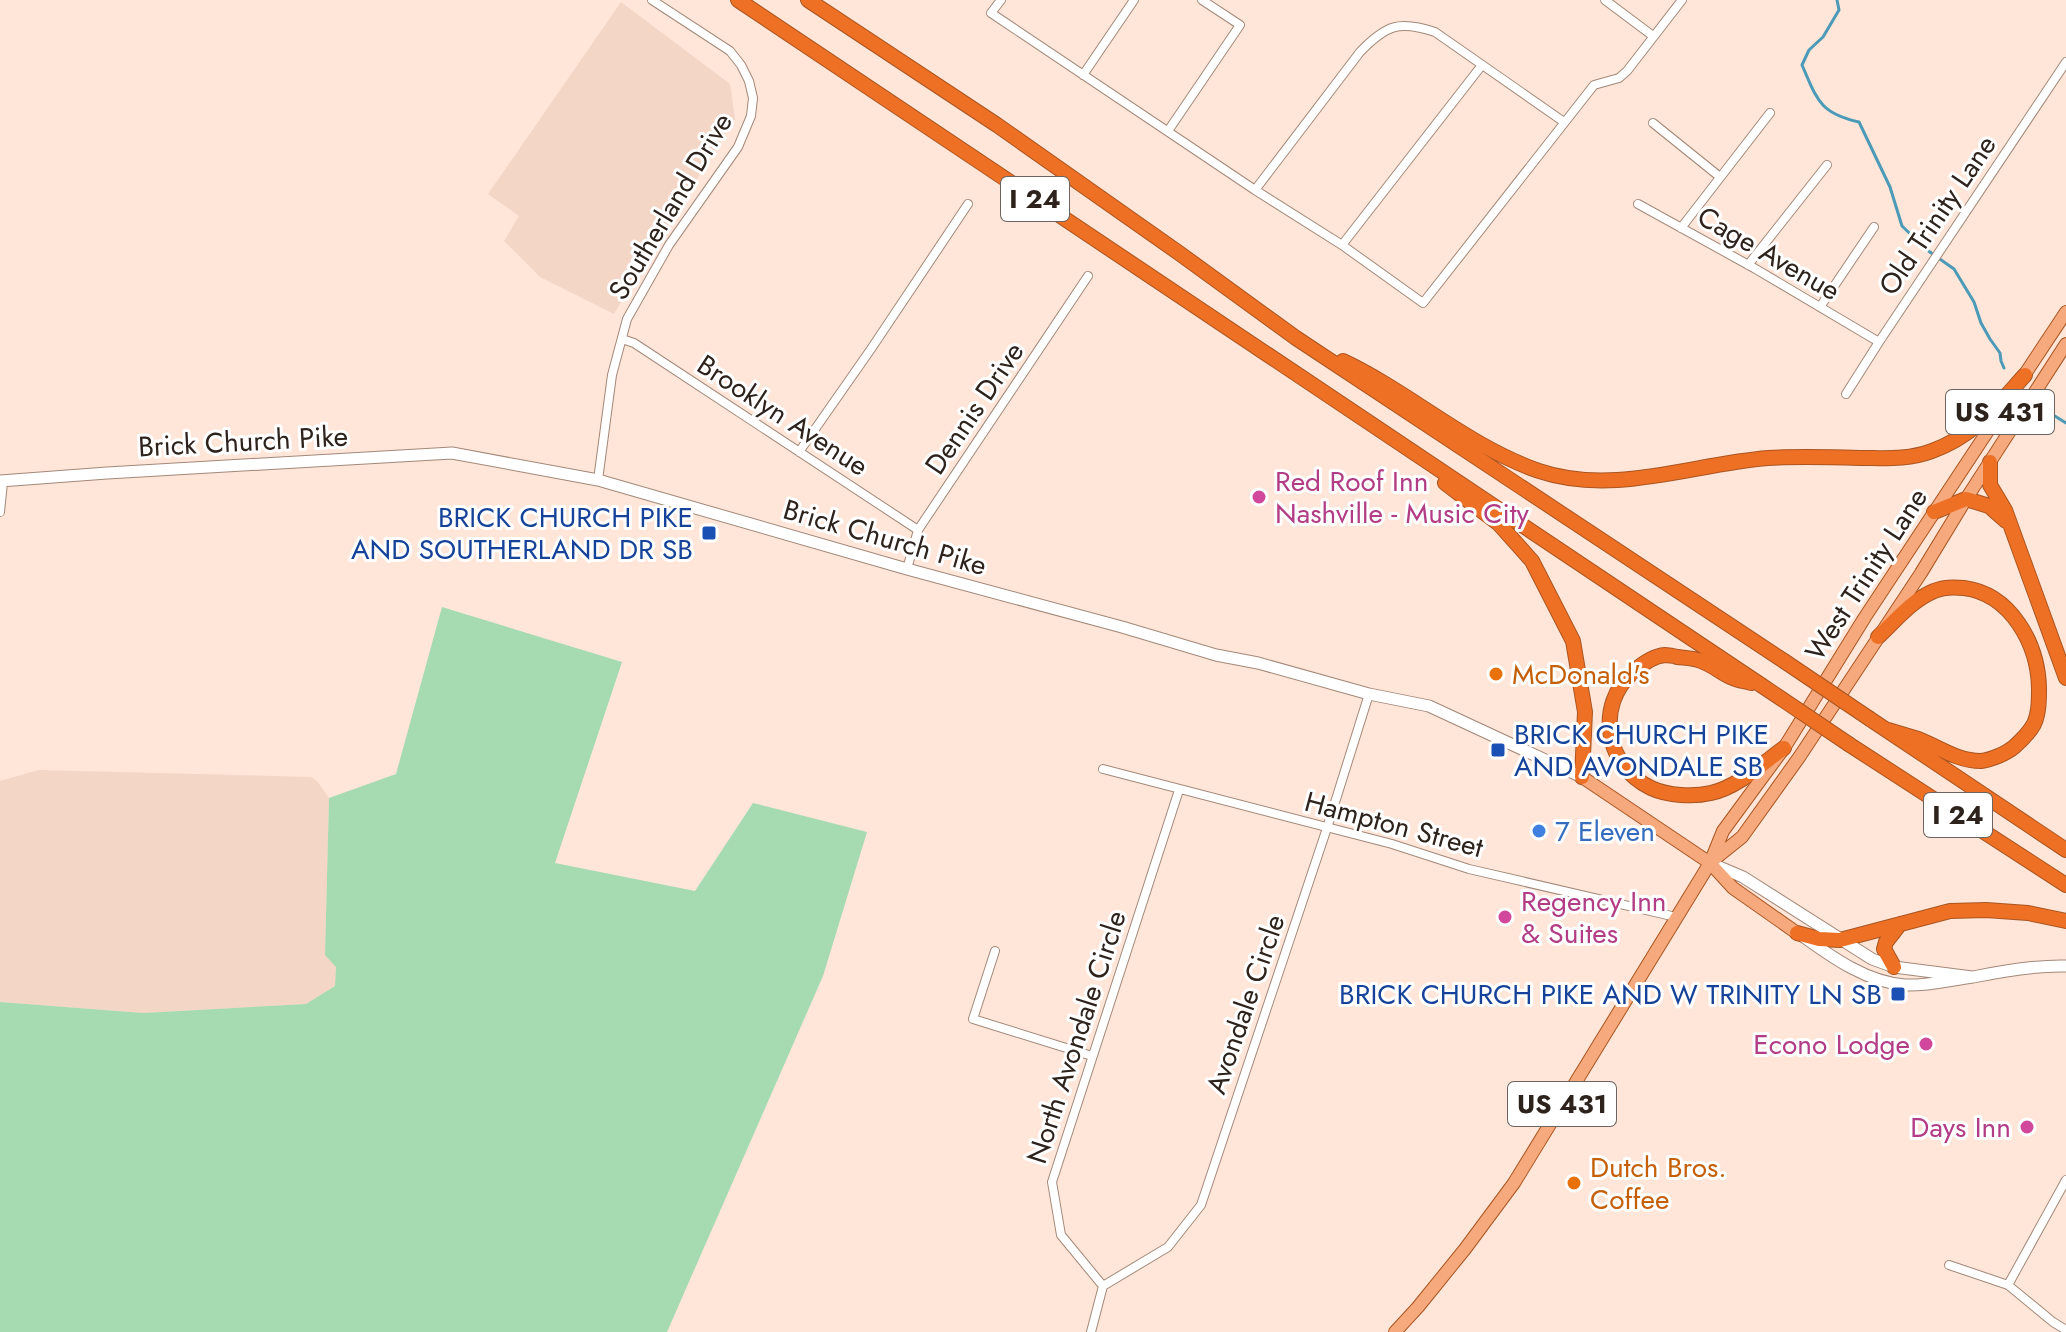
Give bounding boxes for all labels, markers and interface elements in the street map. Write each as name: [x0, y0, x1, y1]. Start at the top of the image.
street label: Southerland Drive: [598, 105, 743, 308]
street label: Old Trinity Lane: [1869, 127, 2006, 304]
road number: I 24: [1001, 177, 1069, 221]
street label: Cage Avenue: [1690, 196, 1848, 311]
street label: Dennis Drive: [915, 334, 1034, 483]
street label: Brooklyn Avenue: [689, 345, 876, 486]
road number: US 431: [1946, 390, 2054, 434]
street label: Brick Church Pike: [137, 416, 349, 467]
place label: Red Roof Inn Nashville - Music City: [1275, 461, 1530, 534]
street label: West Trinity Lane: [1795, 480, 1938, 669]
marker: Red Roof Inn Nashville - Music City: [1250, 488, 1268, 506]
street label: Brick Church Pike: [778, 489, 991, 586]
place label: BRICK CHURCH PIKE AND SOUTHERLAND DR SB: [351, 497, 693, 570]
marker: BRICK CHURCH PIKE AND SOUTHERLAND DR SB: [700, 524, 718, 542]
place label: McDonald's: [1512, 654, 1649, 695]
marker: McDonald's: [1487, 665, 1505, 683]
place label: BRICK CHURCH PIKE AND AVONDALE SB: [1514, 714, 1769, 787]
marker: BRICK CHURCH PIKE AND AVONDALE SB: [1489, 741, 1507, 759]
street label: Hampton Street: [1300, 781, 1488, 868]
road number: I 24: [1924, 793, 1992, 837]
place label: 7 Eleven: [1555, 811, 1655, 852]
marker: 7 Eleven: [1530, 822, 1548, 840]
place label: Regency Inn & Suites: [1521, 881, 1667, 954]
street label: North Avondale Circle: [1016, 905, 1137, 1169]
marker: Regency Inn & Suites: [1496, 908, 1514, 926]
street label: Avondale Circle: [1196, 909, 1295, 1100]
place label: BRICK CHURCH PIKE AND W TRINITY LN SB: [1339, 974, 1882, 1015]
marker: BRICK CHURCH PIKE AND W TRINITY LN SB: [1889, 985, 1907, 1003]
place label: Econo Lodge: [1753, 1024, 1910, 1065]
marker: Econo Lodge: [1917, 1035, 1935, 1053]
road number: US 431: [1508, 1082, 1616, 1126]
place label: Days Inn: [1910, 1107, 2011, 1148]
marker: Days Inn: [2018, 1118, 2036, 1136]
place label: Dutch Bros. Coffee: [1590, 1147, 1727, 1220]
marker: Dutch Bros. Coffee: [1565, 1174, 1583, 1192]

